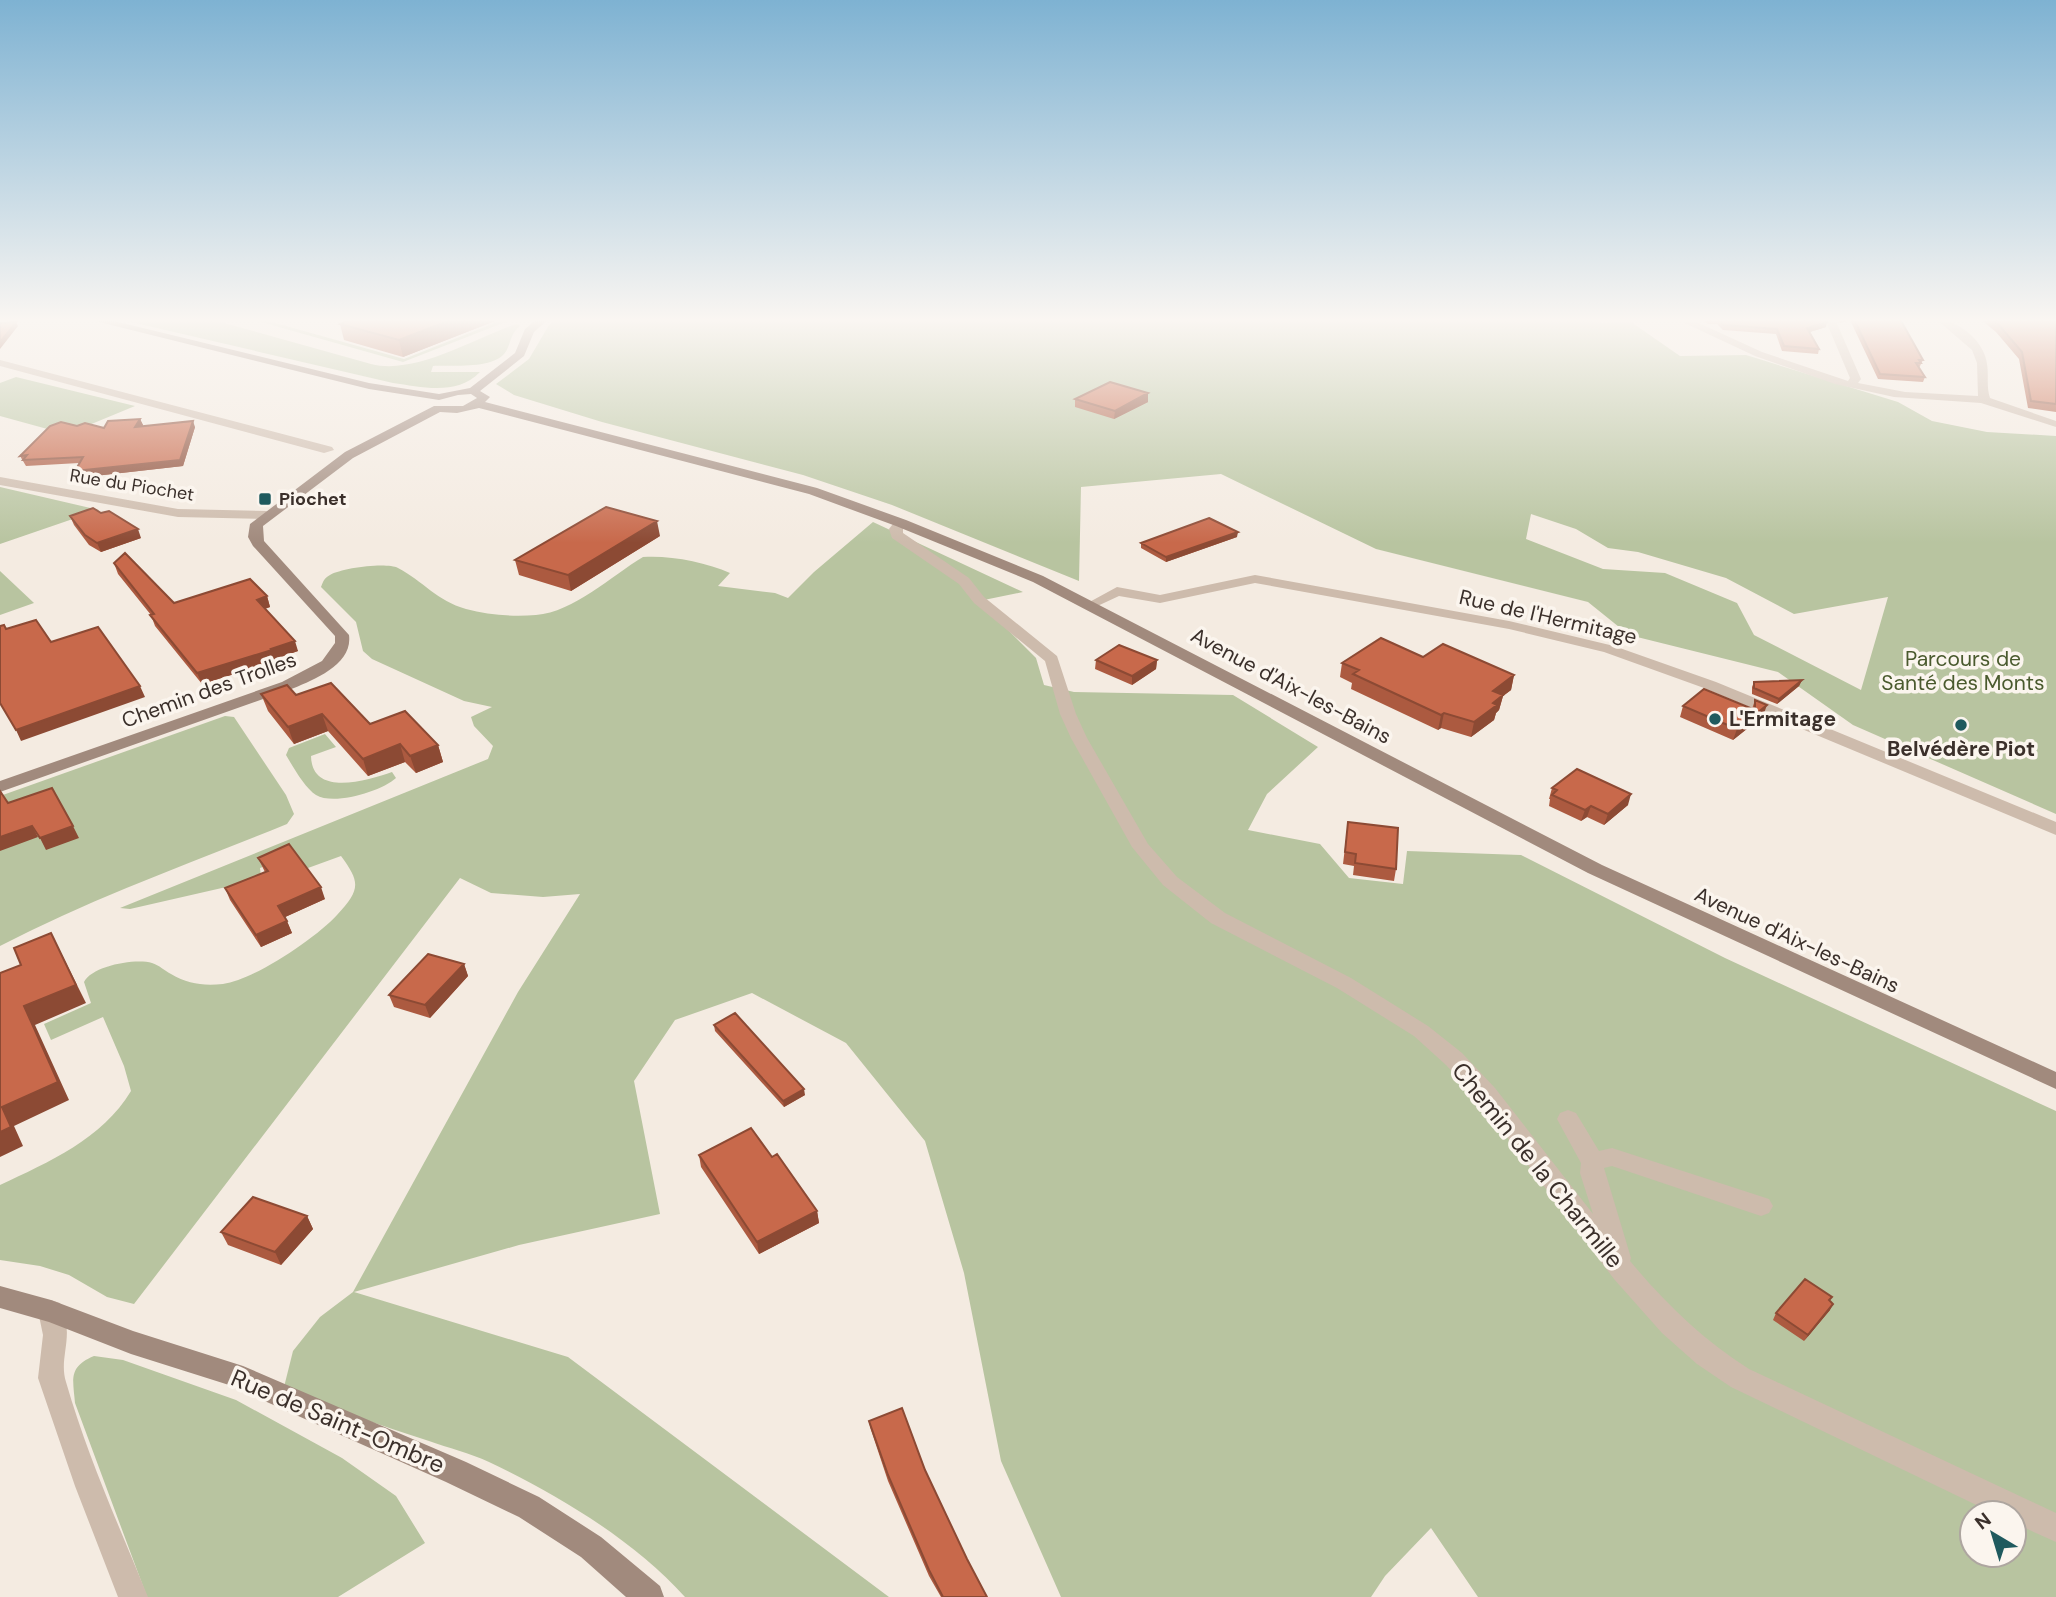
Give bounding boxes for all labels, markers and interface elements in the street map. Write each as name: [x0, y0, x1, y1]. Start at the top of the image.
street label: Rue du Piochet: [68, 463, 196, 507]
place label: Piochet: [279, 487, 347, 511]
marker: Piochet: [257, 491, 273, 507]
street label: Rue de l'Hermitage: [1456, 583, 1640, 651]
street label: Avenue d'Aix-les-Bains: [1186, 621, 1396, 751]
street label: Chemin des Trolles: [118, 645, 300, 735]
park label: Parcours de Santé des Monts: [1881, 645, 2045, 697]
place label: L'Ermitage: [1729, 705, 1836, 733]
marker: L'Ermitage: [1707, 711, 1723, 727]
marker: Belvédère Piot: [1953, 717, 1969, 733]
place label: Belvédère Piot: [1887, 735, 2035, 763]
street label: Avenue d'Aix-les-Bains: [1690, 880, 1904, 1000]
street label: Chemin de la Charmille: [1445, 1056, 1631, 1274]
street label: Rue de Saint-Ombre: [227, 1362, 449, 1480]
north arrow: [1958, 1499, 2028, 1569]
text: N: [1970, 1507, 1996, 1535]

